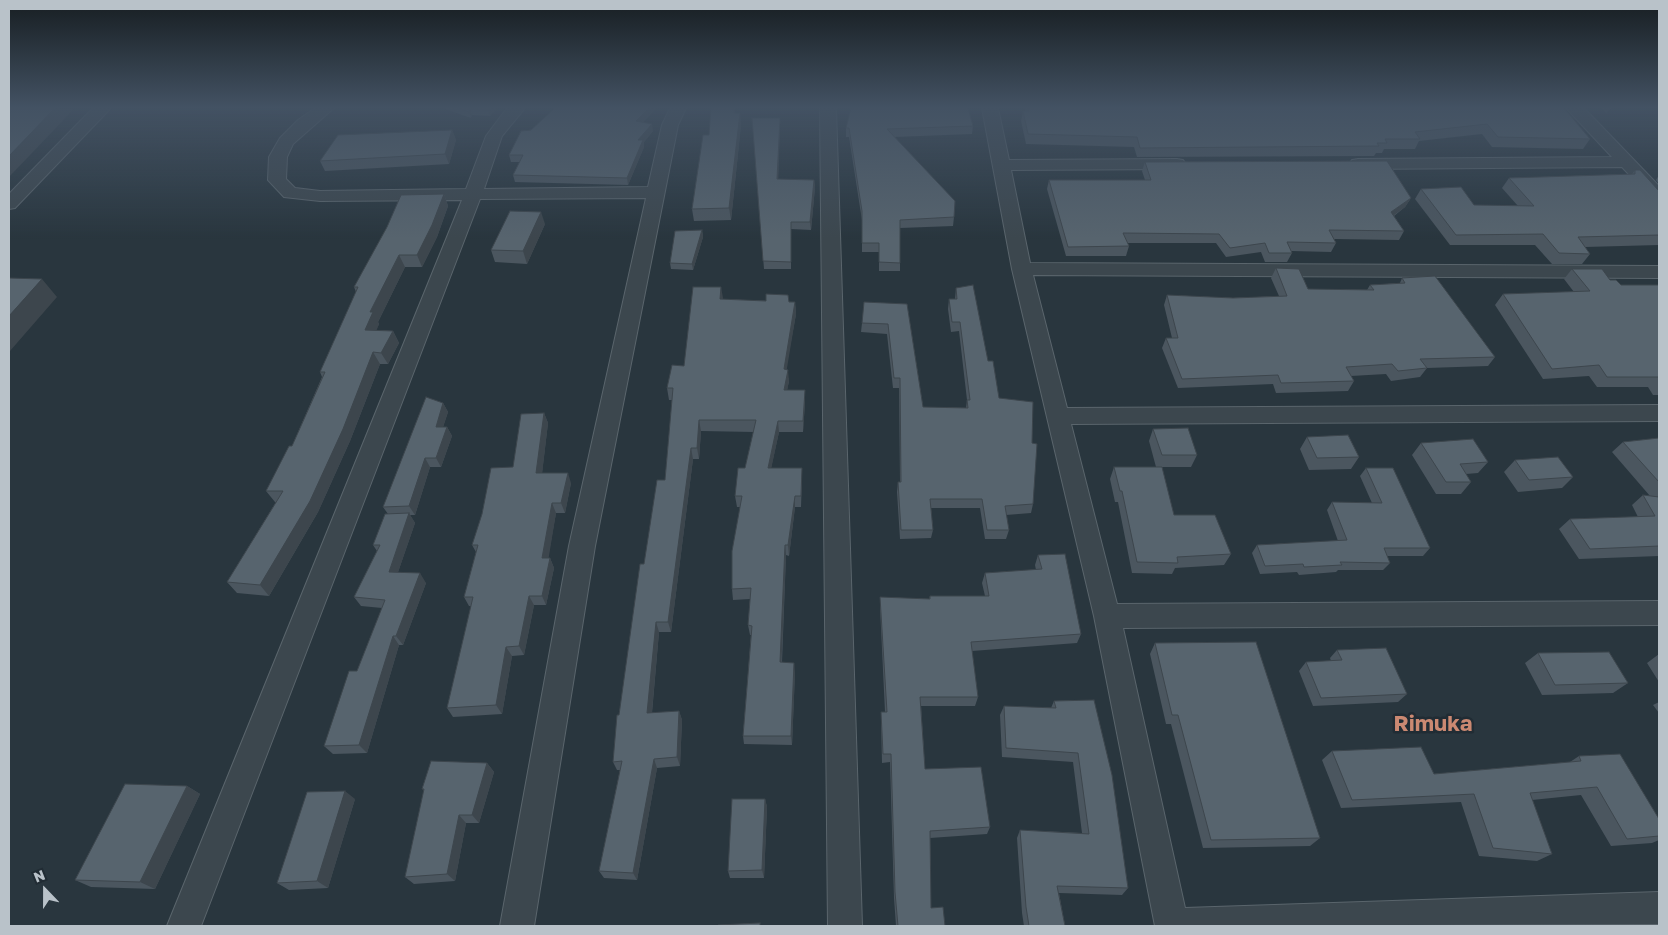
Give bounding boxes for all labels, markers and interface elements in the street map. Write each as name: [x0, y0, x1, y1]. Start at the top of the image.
district label: Rimuka: [1394, 711, 1472, 737]
north arrow: [20, 865, 70, 915]
text: N: [31, 866, 47, 886]

